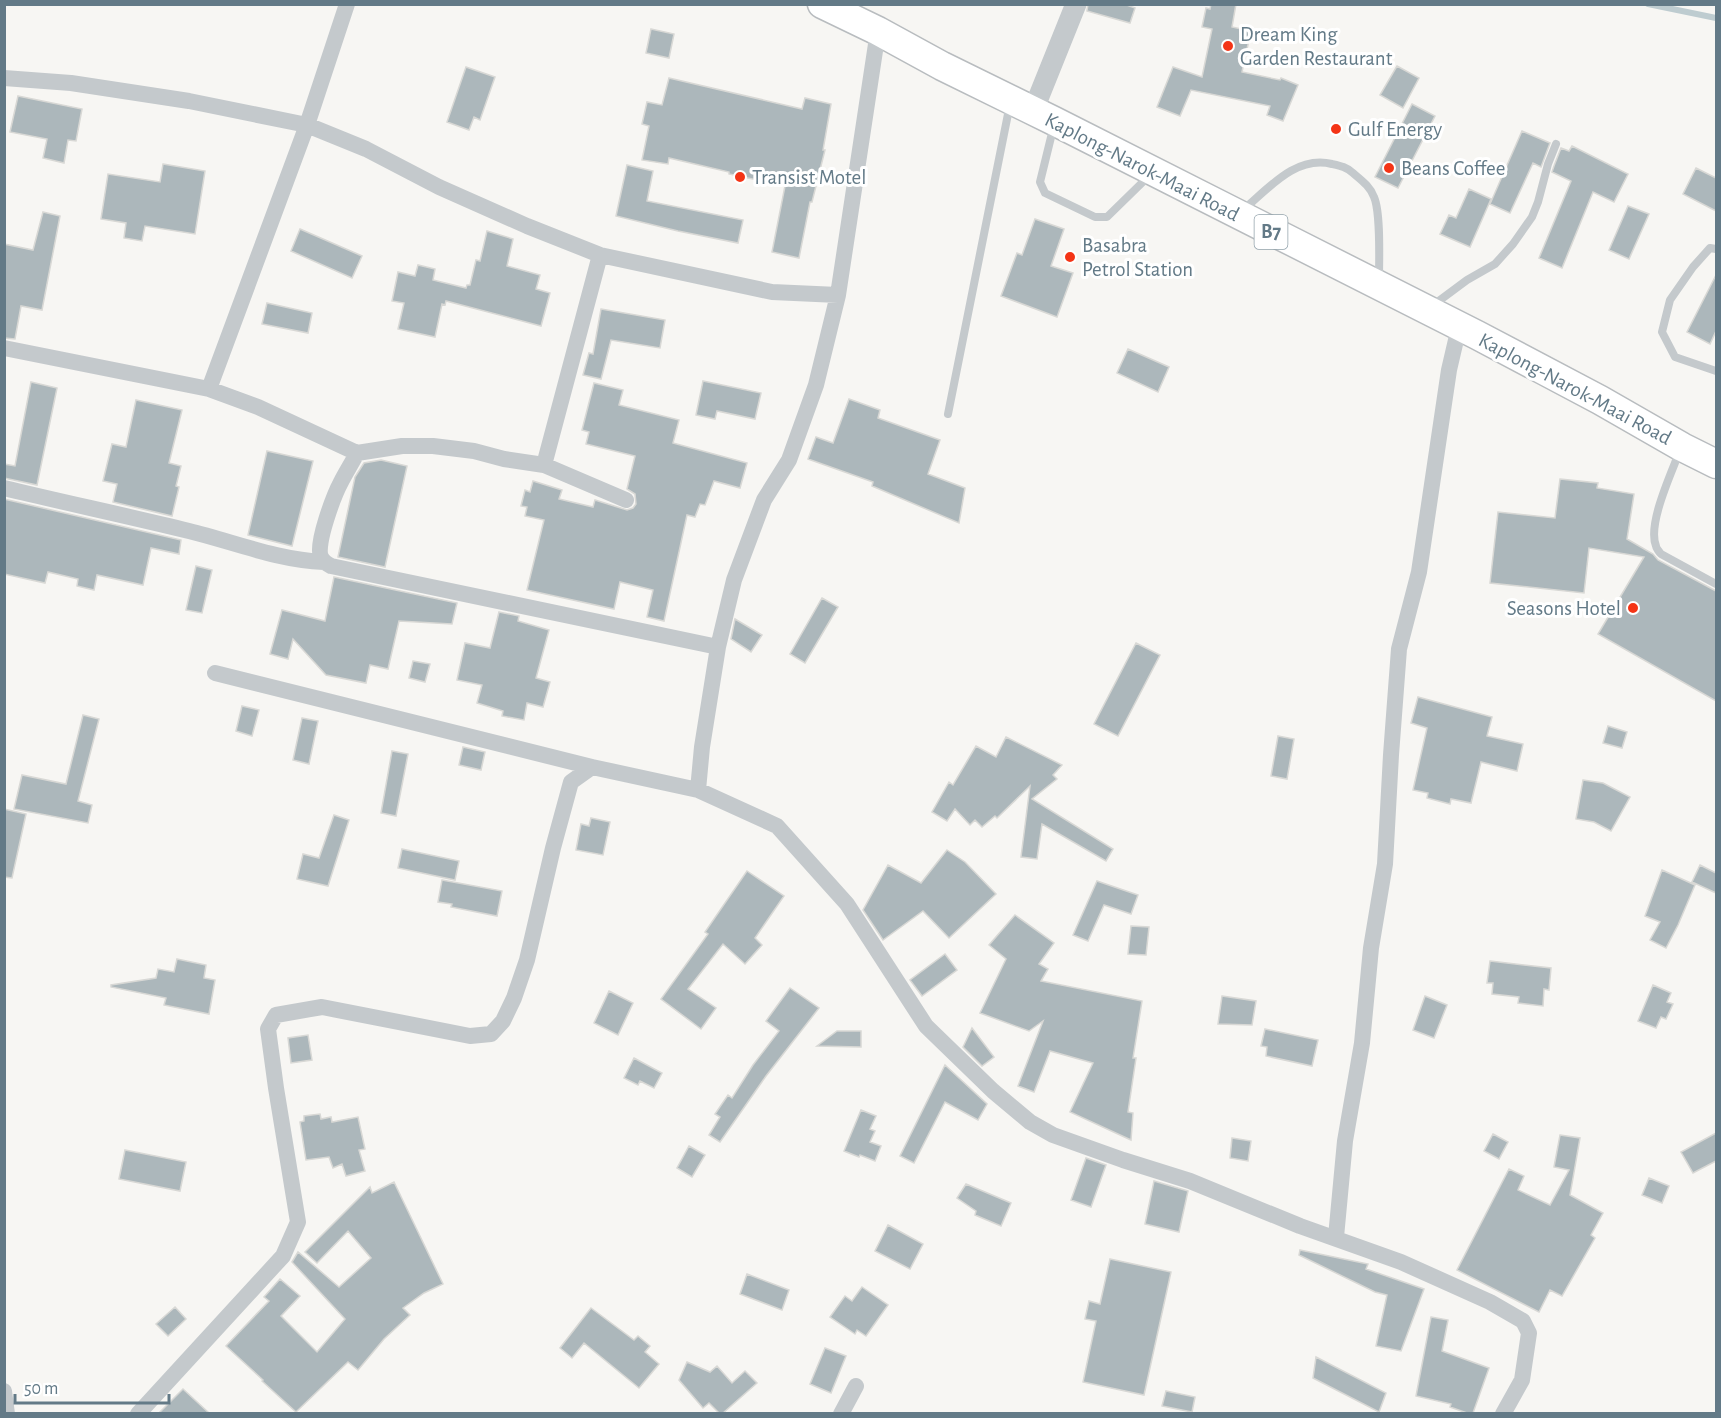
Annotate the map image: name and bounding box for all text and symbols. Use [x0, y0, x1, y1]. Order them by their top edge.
place label: Dream King Garden Restaurant [1240, 24, 1393, 69]
marker: Dream King Garden Restaurant [1221, 39, 1235, 53]
street label: Kaplong-Narok-Maai Road [1041, 109, 1243, 225]
place label: Gulf Energy [1348, 119, 1442, 140]
marker: Gulf Energy [1329, 122, 1343, 136]
place label: Beans Coffee [1401, 158, 1505, 179]
marker: Beans Coffee [1382, 161, 1396, 175]
place label: Transist Motel [752, 167, 866, 188]
marker: Transist Motel [733, 170, 747, 184]
road number: B7 [1254, 215, 1288, 249]
place label: Basabra Petrol Station [1082, 235, 1193, 280]
marker: Basabra Petrol Station [1063, 250, 1077, 264]
street label: Kaplong-Narok-Maai Road [1475, 329, 1675, 449]
place label: Seasons Hotel [1507, 598, 1621, 619]
marker: Seasons Hotel [1626, 601, 1640, 615]
scale bar [15, 1367, 170, 1405]
text: 50 m [24, 1380, 58, 1398]

